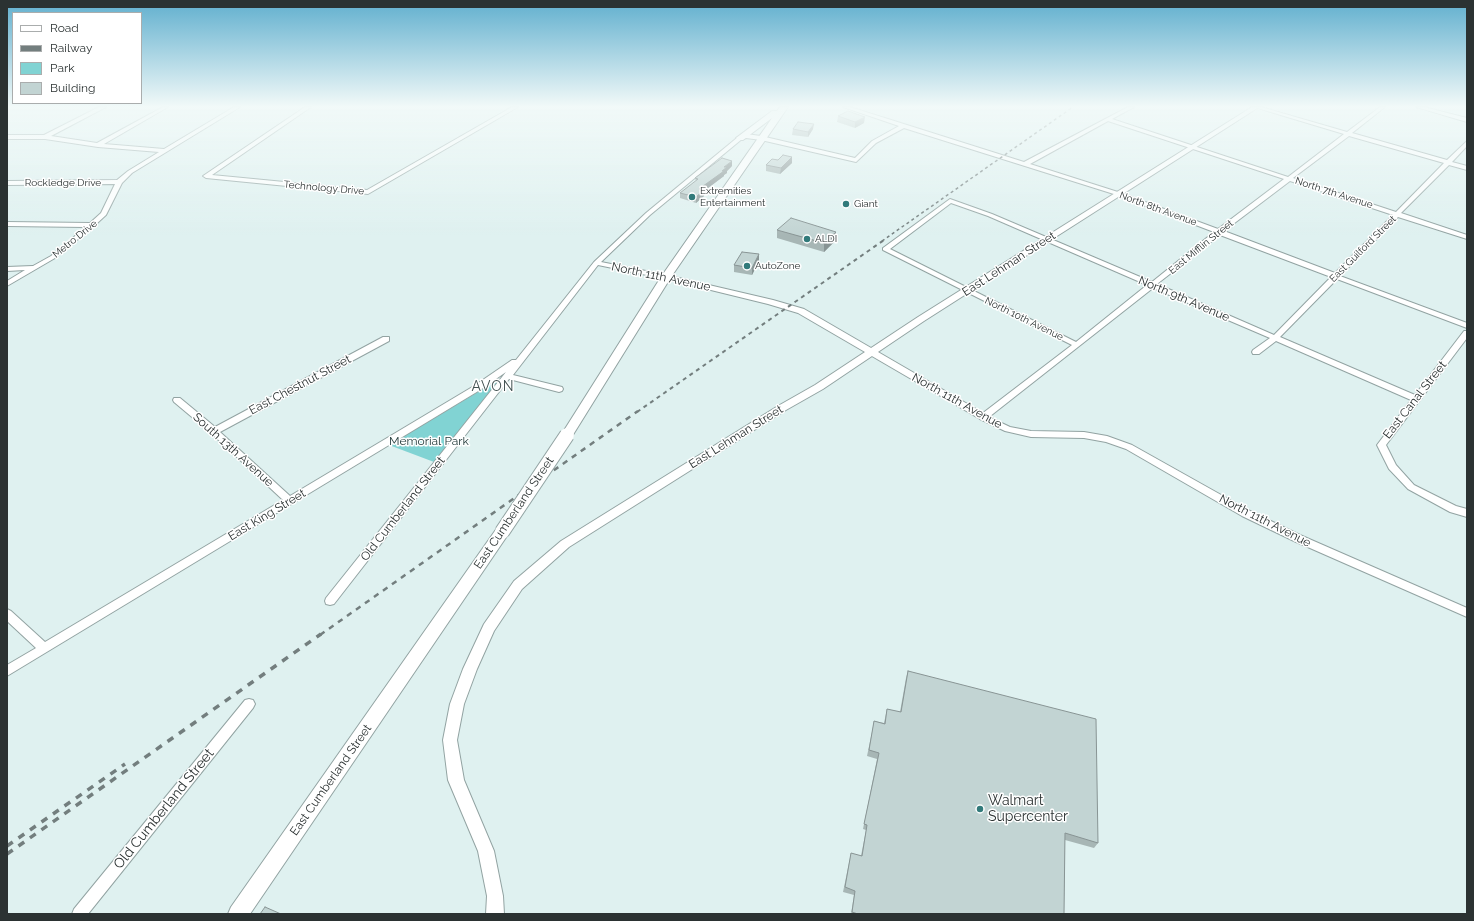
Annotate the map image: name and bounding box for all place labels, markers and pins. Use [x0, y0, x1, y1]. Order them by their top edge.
place label: Extremities Entertainment [700, 185, 765, 208]
marker: Extremities Entertainment [687, 192, 697, 202]
place label: Giant [854, 198, 878, 210]
marker: Giant [841, 199, 851, 209]
place label: ALDI [815, 233, 837, 245]
marker: ALDI [802, 234, 812, 244]
place label: AutoZone [755, 260, 800, 272]
marker: AutoZone [742, 261, 752, 271]
place label: Walmart Supercenter [988, 793, 1068, 826]
marker: Walmart Supercenter [975, 804, 985, 814]

